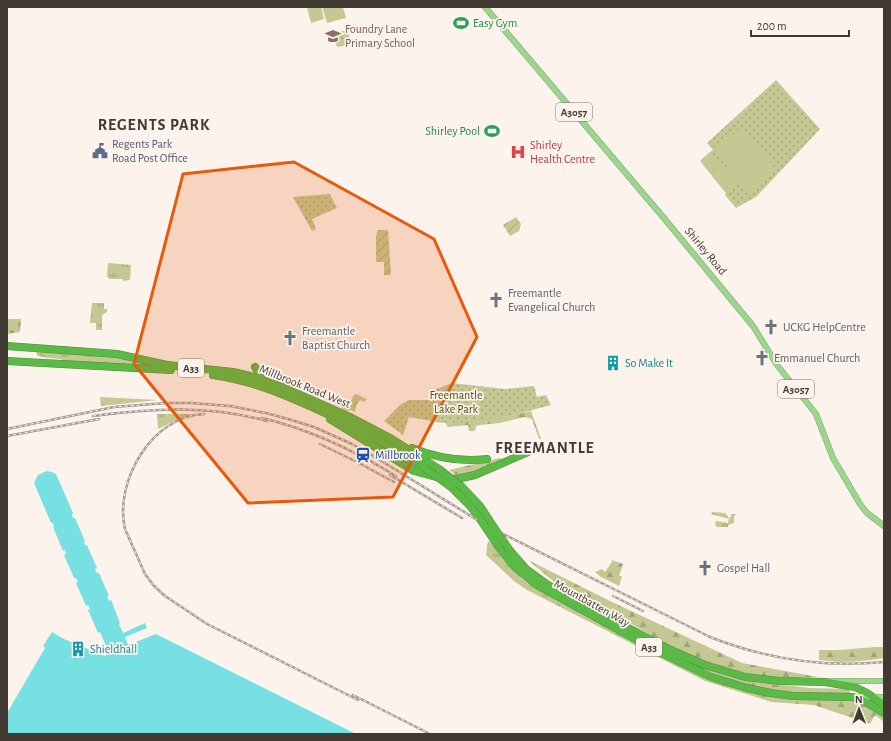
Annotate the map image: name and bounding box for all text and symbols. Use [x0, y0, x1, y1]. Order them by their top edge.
scale bar [751, 12, 849, 38]
sports icon: Easy Gym [452, 14, 470, 32]
place label: Easy Gym [473, 17, 517, 30]
text: 200 m [757, 20, 787, 32]
place label: Foundry Lane Primary School [345, 23, 415, 50]
school or university icon: Foundry Lane Primary School [324, 27, 342, 45]
road number: A3057 [556, 103, 592, 121]
district label: REGENTS PARK [98, 117, 210, 133]
sports icon: Shirley Pool [483, 122, 501, 140]
place label: Shirley Pool [425, 125, 480, 138]
place label: Regents Park Road Post Office [112, 138, 188, 164]
place label: Shirley Health Centre [530, 139, 595, 165]
public building icon: Regents Park Road Post Office [91, 142, 109, 160]
hospital icon: Shirley Health Centre [509, 143, 527, 161]
street label: Shirley Road [682, 225, 729, 278]
place label: Freemantle Evangelical Church [508, 287, 595, 313]
church icon: Freemantle Evangelical Church [487, 291, 505, 309]
church icon: UCKG HelpCentre [762, 318, 780, 336]
place label: UCKG HelpCentre [783, 321, 866, 333]
place label: Freemantle Baptist Church [302, 325, 370, 351]
church icon: Freemantle Baptist Church [281, 329, 299, 347]
church icon: Emmanuel Church [753, 349, 771, 367]
place label: Emmanuel Church [774, 352, 860, 364]
building icon: So Make It [604, 354, 622, 372]
place label: So Make It [625, 357, 673, 369]
road number: A33 [178, 359, 204, 377]
street label: Millbrook Road West [258, 362, 353, 410]
road number: A3057 [778, 380, 814, 398]
park label: Freemantle Lake Park [429, 389, 483, 415]
district label: FREEMANTLE [495, 440, 595, 456]
station icon: Millbrook [354, 446, 372, 464]
place label: Millbrook [375, 449, 421, 461]
church icon: Gospel Hall [696, 559, 714, 577]
place label: Gospel Hall [717, 562, 770, 574]
street label: Mountbatten Way [552, 577, 632, 630]
road number: A33 [636, 638, 662, 656]
building icon: Shieldhall [69, 640, 87, 658]
place label: Shieldhall [90, 643, 137, 655]
north arrow [839, 689, 879, 729]
text: N [855, 694, 863, 705]

